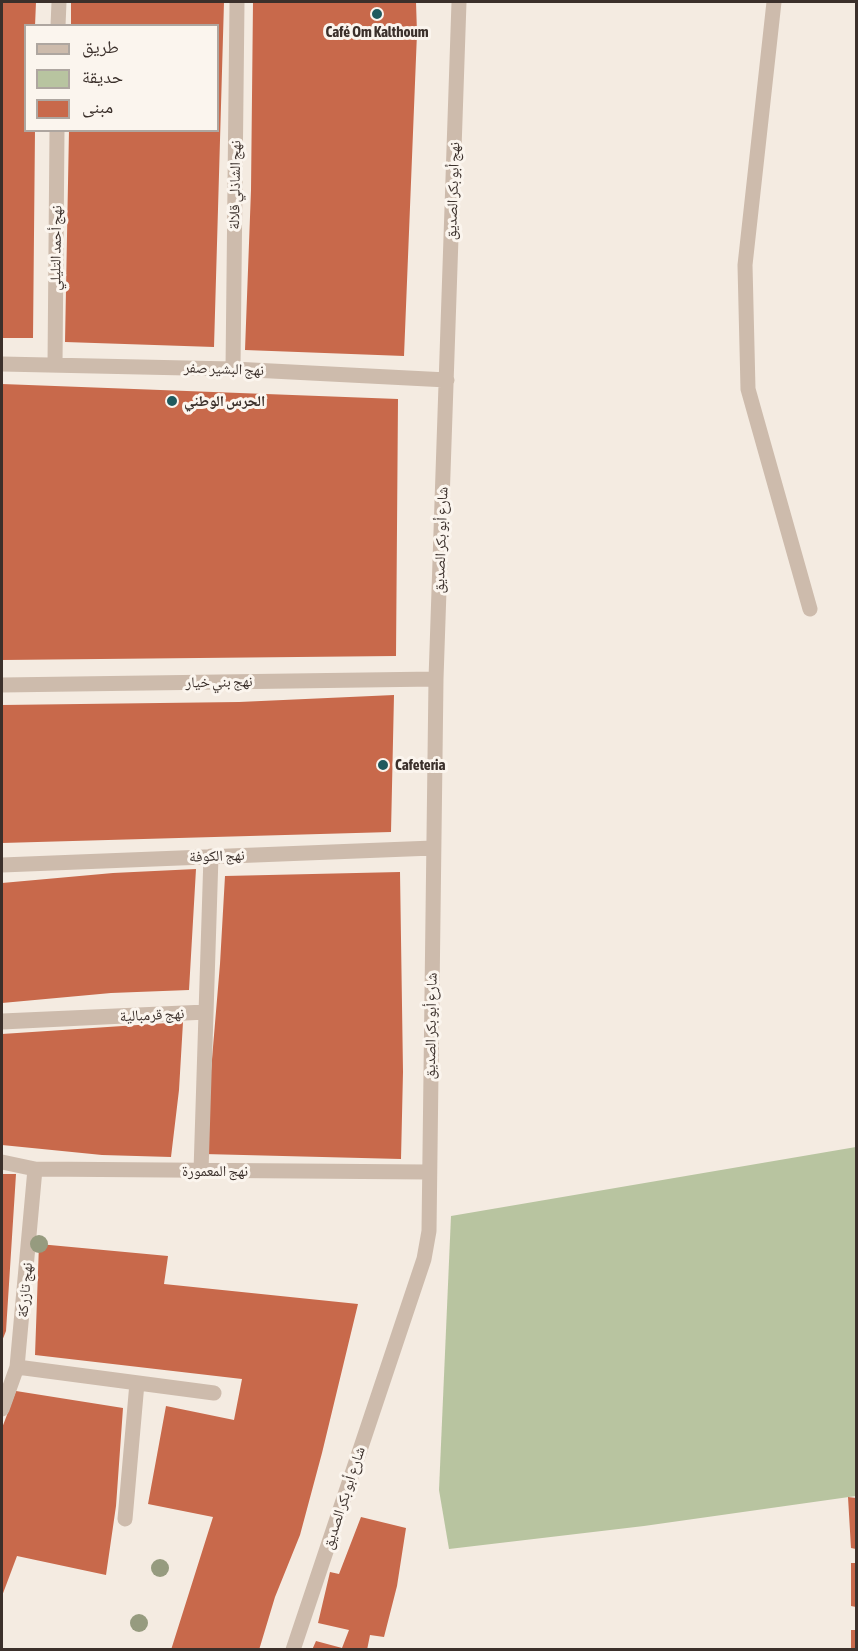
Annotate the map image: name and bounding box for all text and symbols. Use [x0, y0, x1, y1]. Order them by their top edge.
marker: Café Om Kalthoum [370, 7, 384, 21]
place label: Café Om Kalthoum [325, 23, 429, 41]
legend [24, 24, 219, 132]
text: طريق [82, 36, 119, 57]
text: حديقة [82, 66, 123, 87]
text: مبنى [82, 96, 113, 117]
street label: نهج الشاذلي قلالة [225, 140, 245, 230]
street label: نهج أبو بكر الصديق [442, 142, 464, 240]
street label: نهج أحمد التليلي [46, 205, 66, 291]
street label: نهج البشير صفر [184, 359, 264, 379]
place label: الحرس الوطني [184, 392, 265, 410]
marker: الحرس الوطني [165, 394, 179, 408]
street label: شارع أبو بكر الصديق [430, 486, 452, 594]
street label: نهج بني خيار [185, 672, 253, 692]
place label: Cafeteria [395, 756, 446, 774]
marker: Cafeteria [376, 758, 390, 772]
street label: نهج الكوفة [189, 846, 245, 866]
street label: شارع أبو بكر الصديق [421, 972, 441, 1080]
street label: نهج قرمبالية [119, 1004, 185, 1026]
street label: نهج المعمورة [182, 1162, 248, 1180]
street label: نهج تازركة [14, 1262, 36, 1318]
street label: شارع أبو بكر الصديق [319, 1444, 369, 1552]

